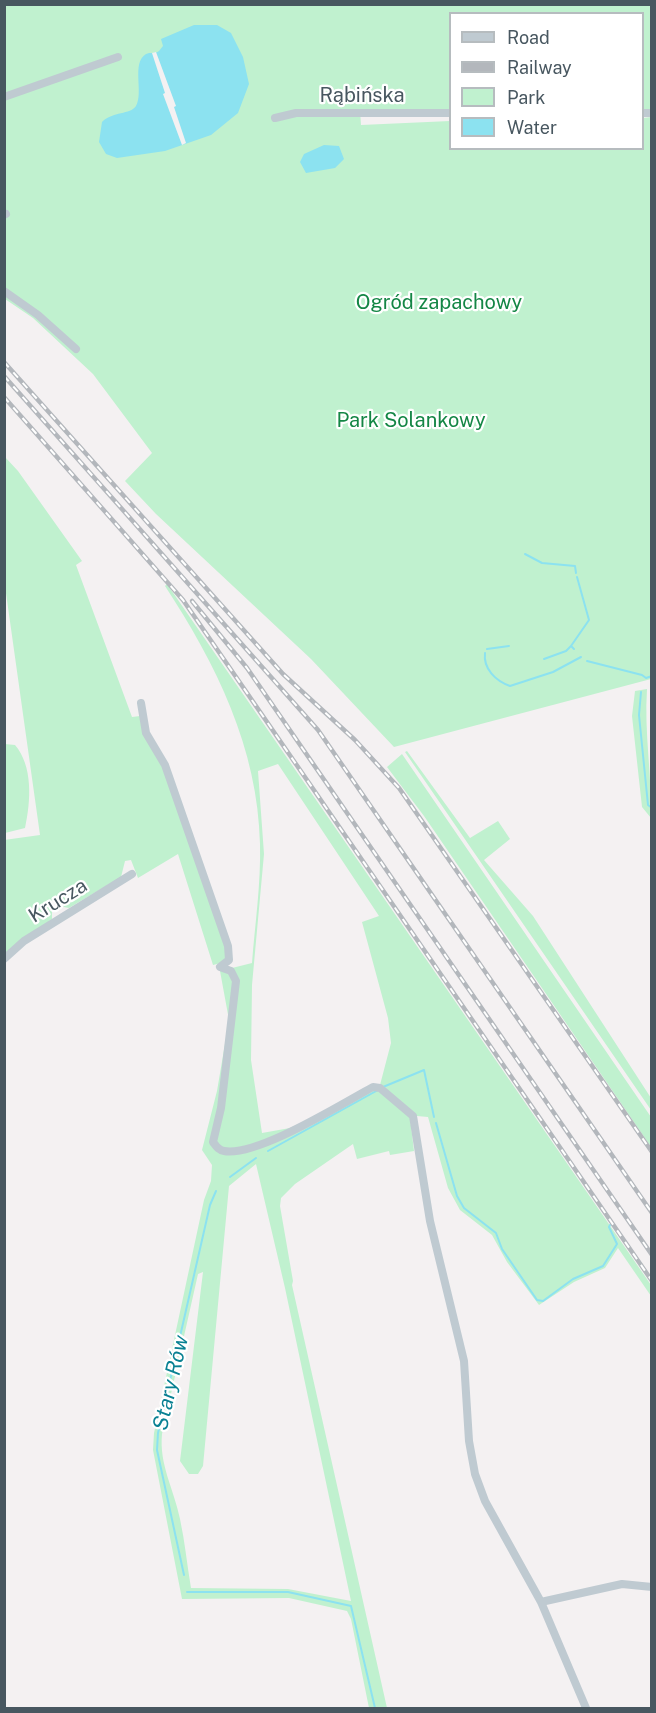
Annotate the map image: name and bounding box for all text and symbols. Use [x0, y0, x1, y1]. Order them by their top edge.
legend [449, 12, 644, 150]
text: Road [507, 27, 550, 48]
text: Railway [507, 57, 572, 78]
street label: Rąbińska [320, 84, 404, 108]
text: Park [507, 87, 545, 108]
text: Water [507, 117, 557, 138]
park label: Ogród zapachowy [356, 291, 522, 315]
park label: Park Solankowy [336, 409, 486, 433]
street label: Krucza [24, 874, 92, 928]
water label: Stary Rów [148, 1333, 194, 1433]

